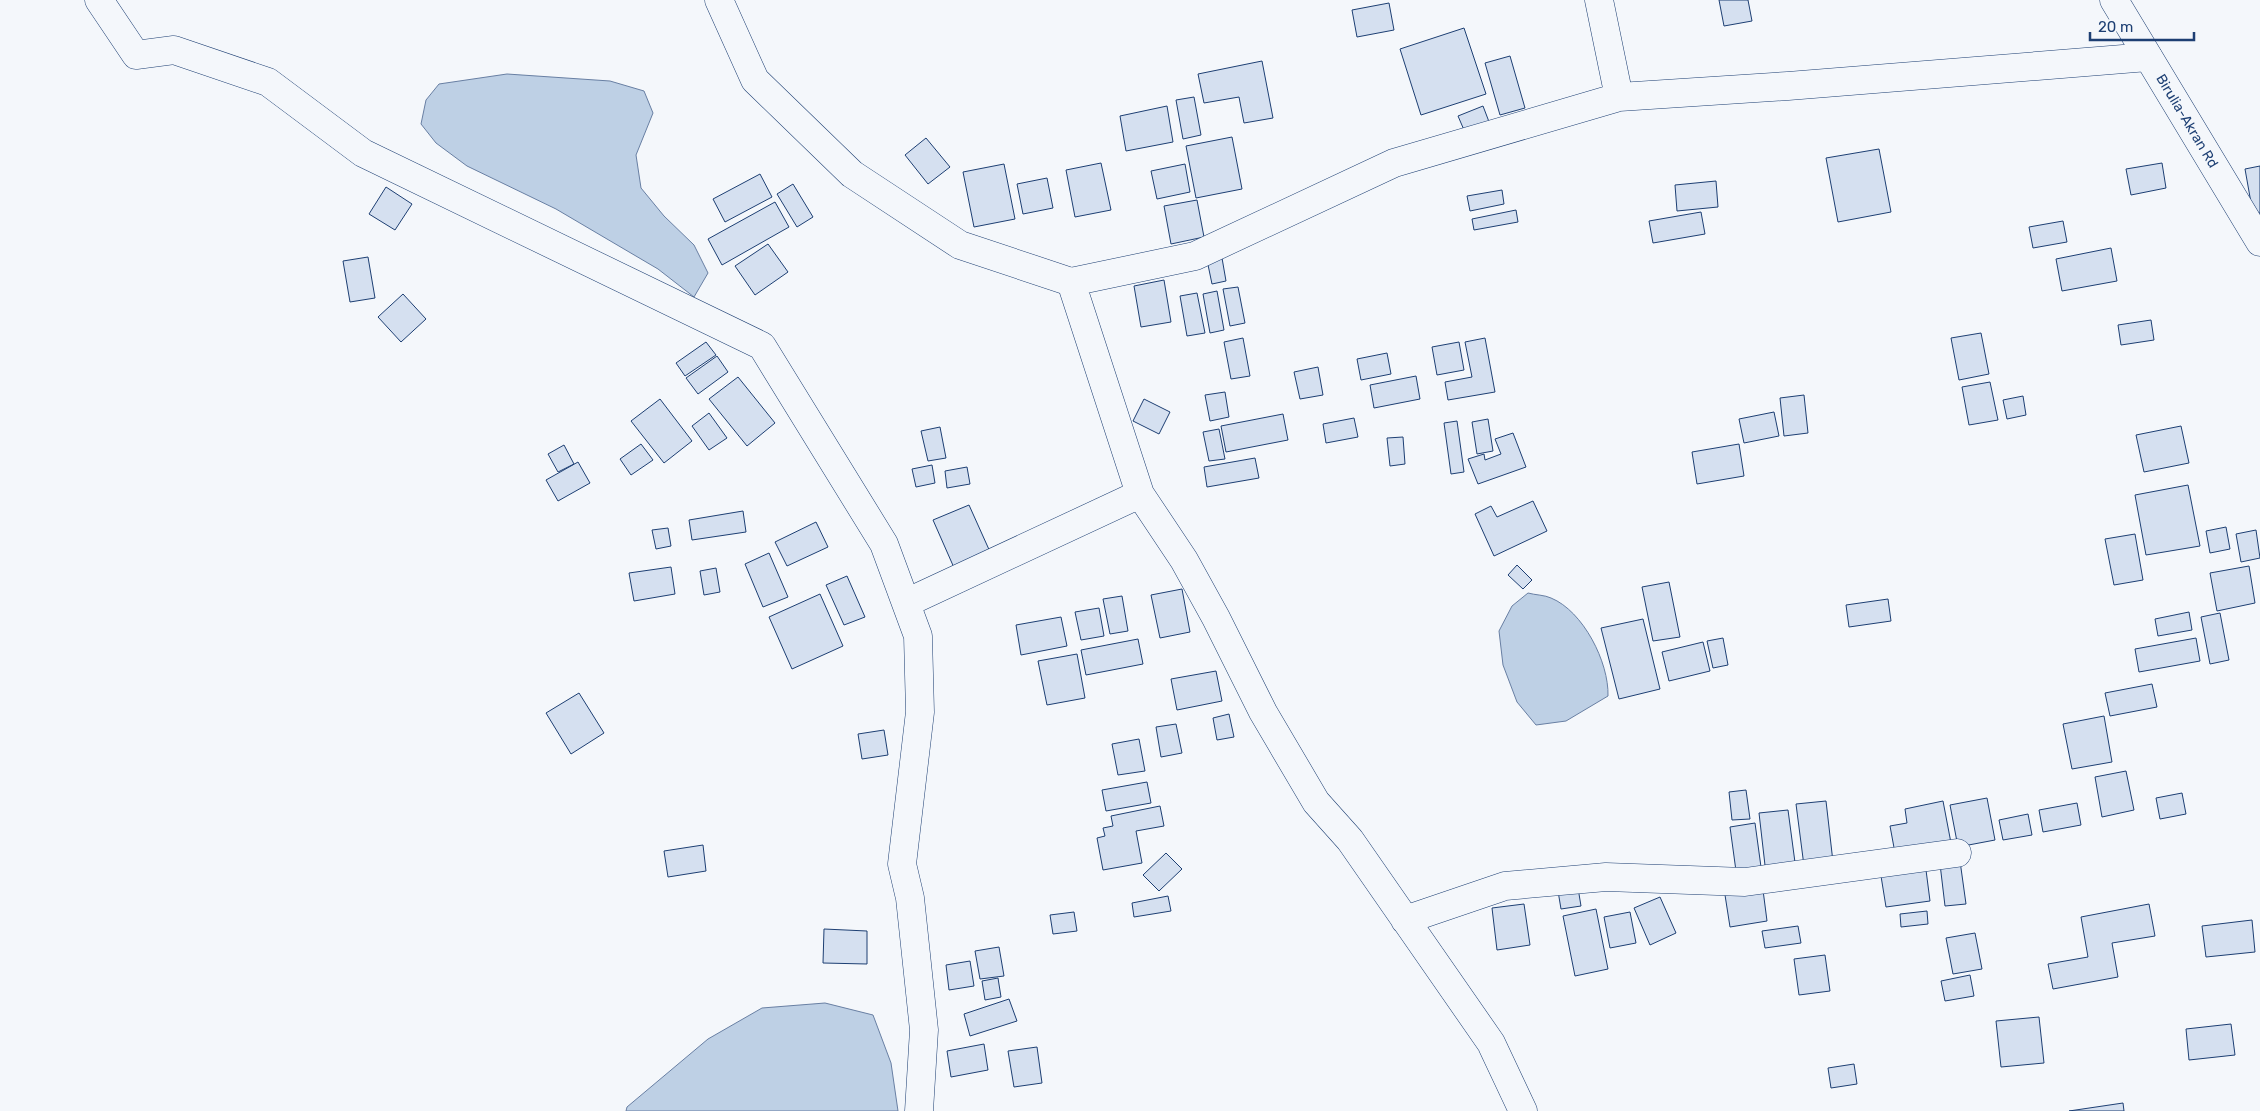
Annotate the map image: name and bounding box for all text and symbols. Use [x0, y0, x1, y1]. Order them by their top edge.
scale bar [2090, 10, 2194, 42]
text: 20 m [2098, 18, 2133, 36]
street label: Birulia-Akran Rd [2152, 71, 2222, 171]

